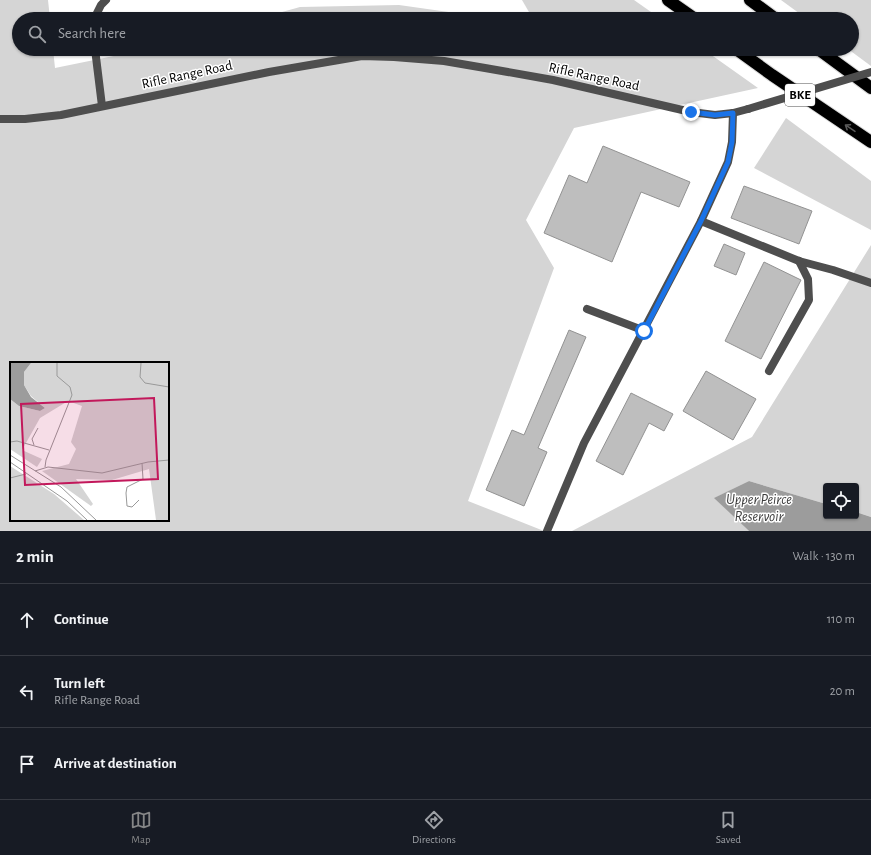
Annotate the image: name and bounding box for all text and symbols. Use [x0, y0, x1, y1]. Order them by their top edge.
search box [12, 12, 859, 56]
icon: search [26, 23, 48, 45]
text: Search here [58, 26, 126, 41]
street label: Rifle Range Road [140, 59, 234, 91]
street label: Rifle Range Road [547, 61, 641, 93]
road number: BKE [785, 84, 815, 106]
route end [682, 103, 700, 121]
one-way arrow [844, 124, 855, 132]
route start [635, 322, 653, 340]
inset map [10, 362, 169, 521]
map controls [823, 483, 859, 519]
button: locate [823, 483, 859, 519]
water label: Upper Peirce Reservoir [726, 492, 792, 524]
text: 2 min [16, 548, 54, 565]
text: Walk · 130 m [792, 550, 855, 563]
icon: ahead [16, 609, 38, 631]
text: Continue [54, 612, 109, 627]
text: 110 m [827, 613, 855, 626]
text: Turn left [54, 676, 105, 691]
icon: left [16, 681, 38, 703]
text: 20 m [830, 685, 855, 698]
text: Rifle Range Road [54, 694, 140, 707]
icon: arrive [16, 753, 38, 775]
text: Arrive at destination [54, 756, 177, 771]
tab: Map [130, 809, 152, 846]
tab: Directions [412, 809, 456, 846]
tab: Saved [716, 809, 741, 846]

